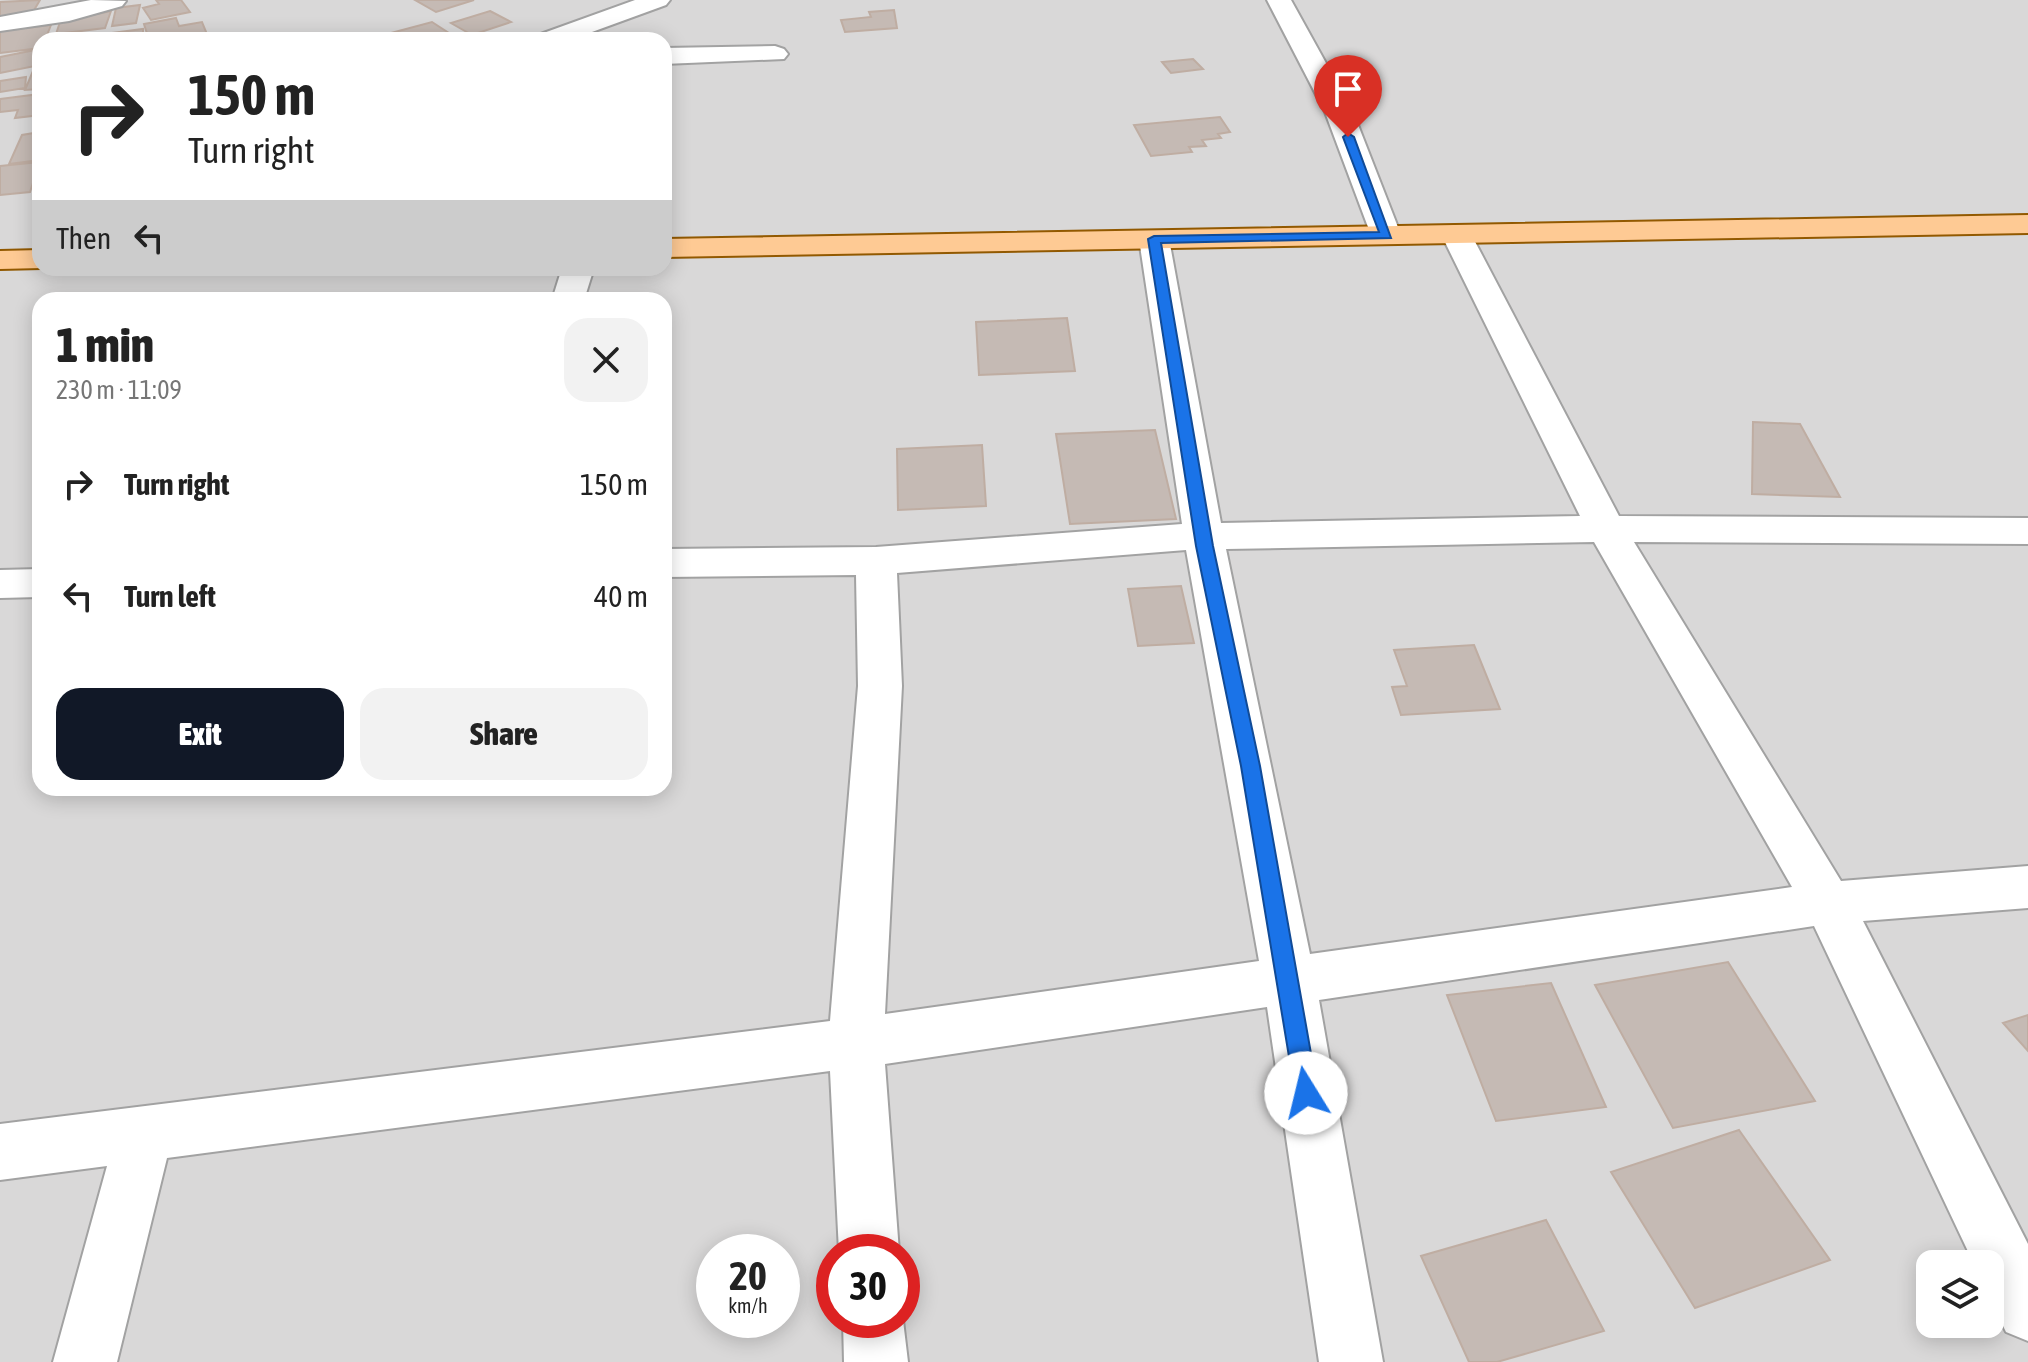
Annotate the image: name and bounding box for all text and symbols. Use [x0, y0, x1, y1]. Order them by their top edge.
pin [1314, 55, 1382, 137]
text: 150 m [188, 63, 315, 127]
icon: right [56, 64, 160, 168]
icon: arrive [1326, 67, 1370, 111]
text: Turn right [188, 129, 315, 171]
icon: left [127, 216, 171, 260]
text: Then [56, 221, 111, 255]
text: 1 min [56, 317, 154, 372]
button: close [564, 318, 648, 402]
text: 230 m · 11:09 [56, 375, 182, 405]
icon: right [56, 462, 100, 506]
text: Turn right [124, 467, 230, 501]
text: 150 m [580, 467, 648, 501]
icon: left [56, 574, 100, 618]
text: Turn left [124, 579, 216, 613]
text: 40 m [594, 579, 648, 613]
button: Exit [56, 688, 344, 780]
button: Share [360, 688, 648, 780]
position arrow [1264, 1051, 1348, 1135]
speed limit sign: 30 [816, 1234, 920, 1338]
map controls [1916, 1250, 2004, 1338]
button: layers [1916, 1250, 2004, 1338]
text: 20 [729, 1253, 767, 1298]
text: km/h [728, 1294, 768, 1317]

